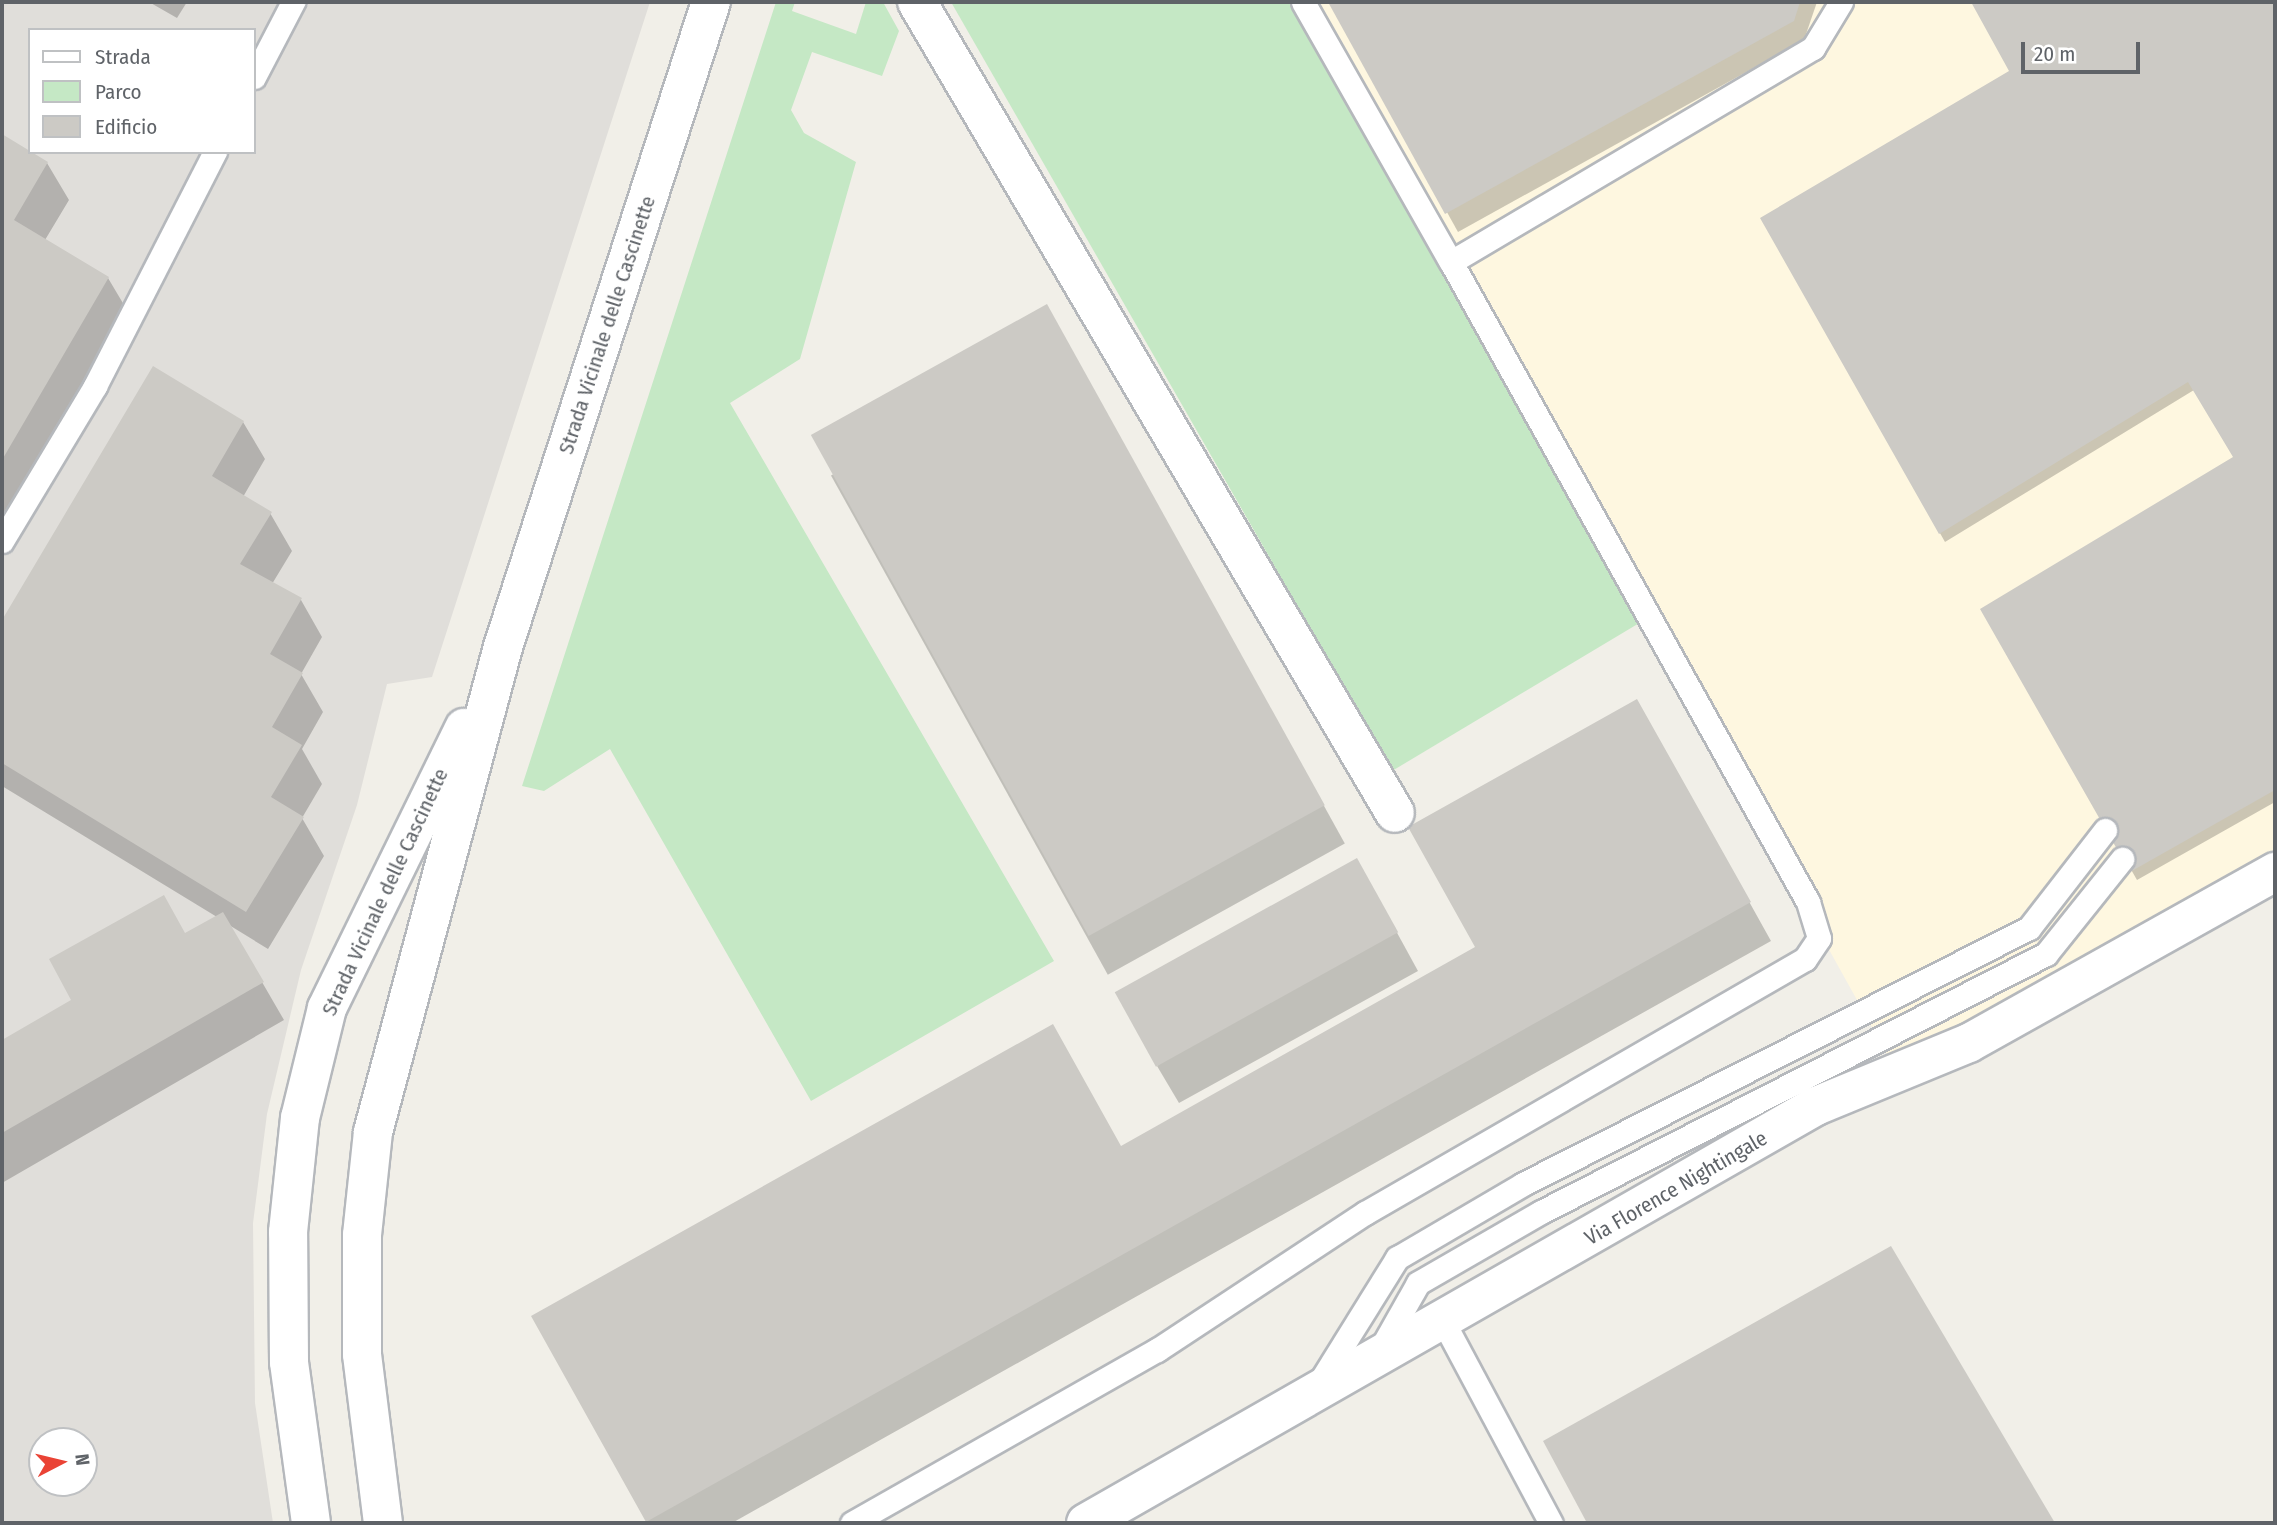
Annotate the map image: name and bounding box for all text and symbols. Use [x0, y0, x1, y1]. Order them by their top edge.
legend [28, 28, 256, 154]
scale bar [2025, 28, 2144, 72]
text: 20 m [2034, 41, 2075, 67]
text: Strada [95, 44, 151, 70]
text: Parco [95, 79, 142, 105]
text: Edificio [95, 114, 157, 140]
street label: Strada Vicinale delle Cascinette [553, 193, 661, 457]
street label: Strada Vicinale delle Cascinette [317, 764, 453, 1020]
street label: Via Florence Nightingale [1580, 1126, 1772, 1250]
north arrow [28, 1427, 98, 1497]
text: N [70, 1453, 94, 1467]

